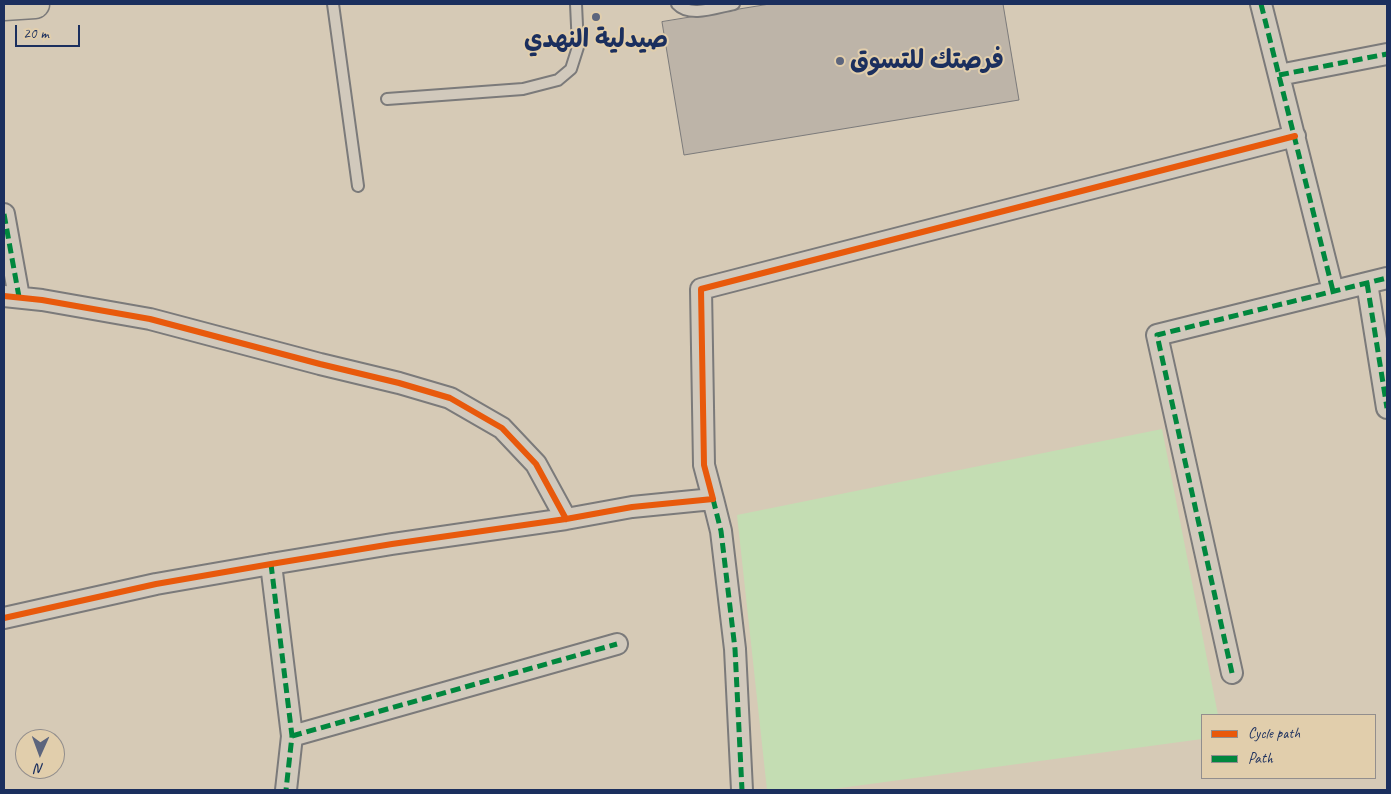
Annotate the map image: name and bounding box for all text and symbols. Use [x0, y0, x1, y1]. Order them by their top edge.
marker: صيدلية النهدي [590, 11, 602, 23]
scale bar [18, 15, 82, 47]
text: 20 m [23, 24, 49, 43]
place label: صيدلية النهدي [524, 25, 668, 55]
place label: فرصتك للتسوق [850, 46, 1004, 76]
marker: فرصتك للتسوق [834, 55, 846, 67]
legend [1201, 714, 1376, 779]
text: Cycle path [1248, 724, 1300, 743]
north arrow [15, 729, 65, 779]
text: Path [1248, 749, 1273, 768]
text: N [35, 760, 44, 777]

